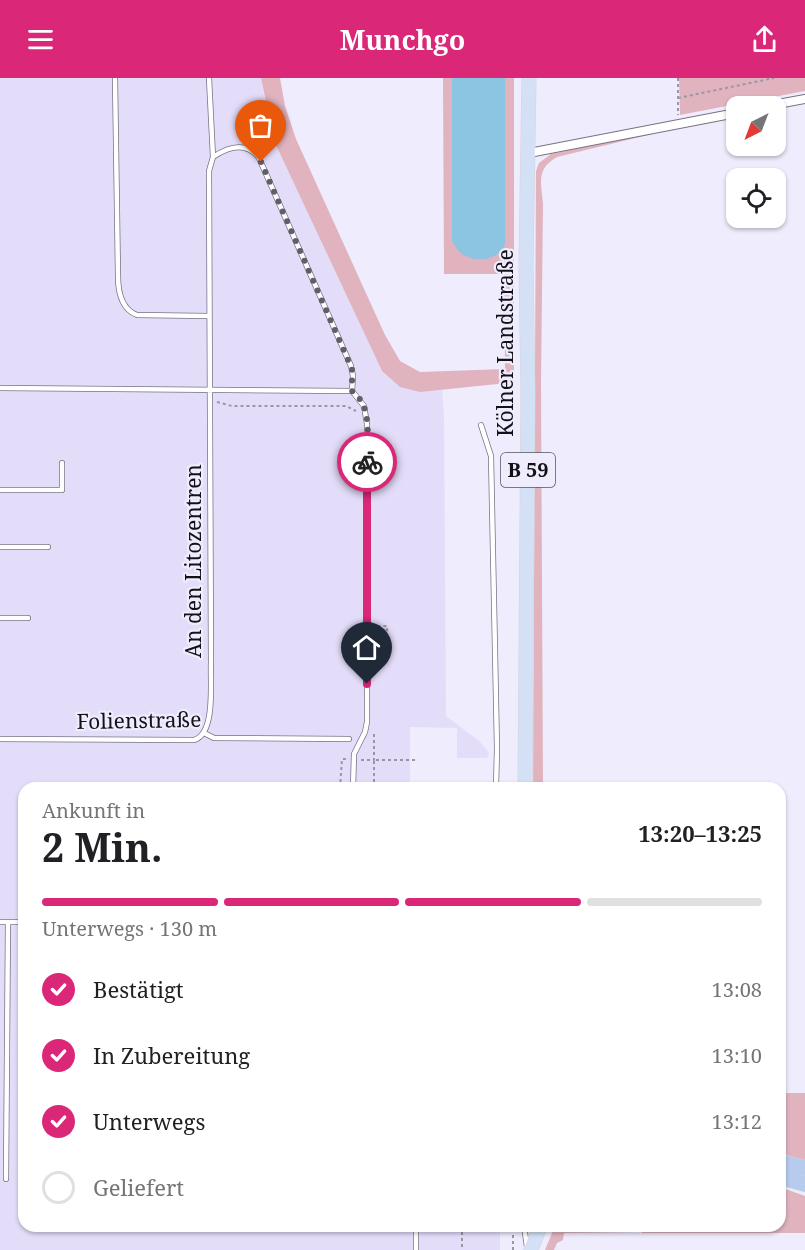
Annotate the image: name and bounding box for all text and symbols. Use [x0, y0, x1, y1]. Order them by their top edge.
text: Munchgo [340, 21, 465, 58]
icon: menu [24, 23, 57, 56]
icon: share [748, 23, 781, 56]
north arrow [726, 96, 786, 156]
map controls [726, 96, 786, 228]
pin [235, 100, 286, 162]
icon: bag [244, 109, 277, 142]
button: locate [726, 168, 786, 228]
street label: Kölner Landstraße [491, 249, 519, 437]
courier [337, 432, 397, 492]
icon: bike [351, 446, 384, 479]
road number: B 59 [501, 453, 555, 487]
street label: An den Litozentren [179, 464, 207, 658]
pin [341, 622, 392, 684]
icon: home [350, 631, 383, 664]
street label: Folienstraße [76, 705, 202, 735]
text: Ankunft in [42, 797, 145, 824]
text: 13:20–13:25 [638, 818, 762, 848]
text: 2 Min. [42, 820, 163, 873]
text: Unterwegs · 130 m [42, 915, 217, 942]
icon: check [42, 973, 75, 1006]
text: Bestätigt [93, 974, 184, 1004]
text: 13:08 [712, 976, 762, 1003]
icon: check [42, 1039, 75, 1072]
text: In Zubereitung [93, 1040, 250, 1070]
text: 13:10 [712, 1042, 762, 1069]
icon: check [42, 1105, 75, 1138]
text: Unterwegs [93, 1106, 205, 1136]
text: 13:12 [712, 1108, 762, 1135]
text: Geliefert [93, 1172, 184, 1202]

